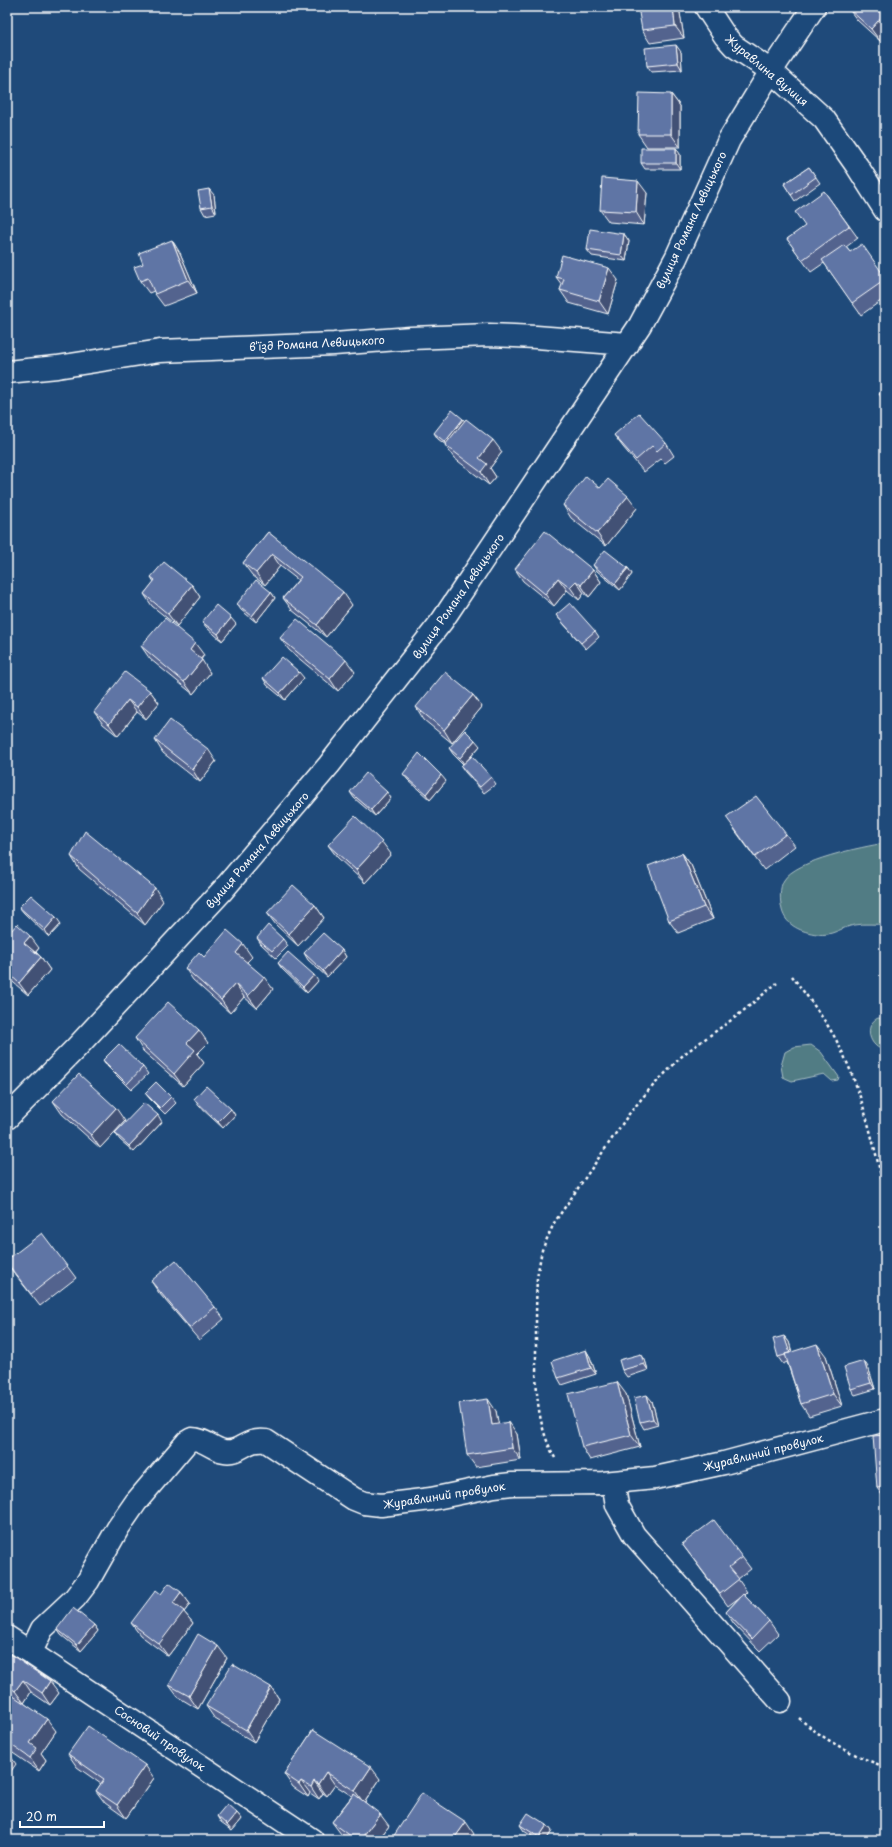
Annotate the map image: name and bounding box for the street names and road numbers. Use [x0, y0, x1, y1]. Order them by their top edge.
street label: Журавлина вулиця [722, 30, 812, 110]
street label: вулиця Романа Левицького [652, 148, 730, 292]
street label: в’їзд Романа Левицького [249, 331, 385, 355]
street label: вулиця Романа Левицького [408, 530, 508, 662]
street label: вулиця Романа Левицького [201, 788, 313, 912]
street label: Журавлиний провулок [701, 1429, 825, 1475]
street label: Журавлиний провулок [382, 1477, 507, 1513]
street label: Сосновий провулок [111, 1701, 209, 1775]

